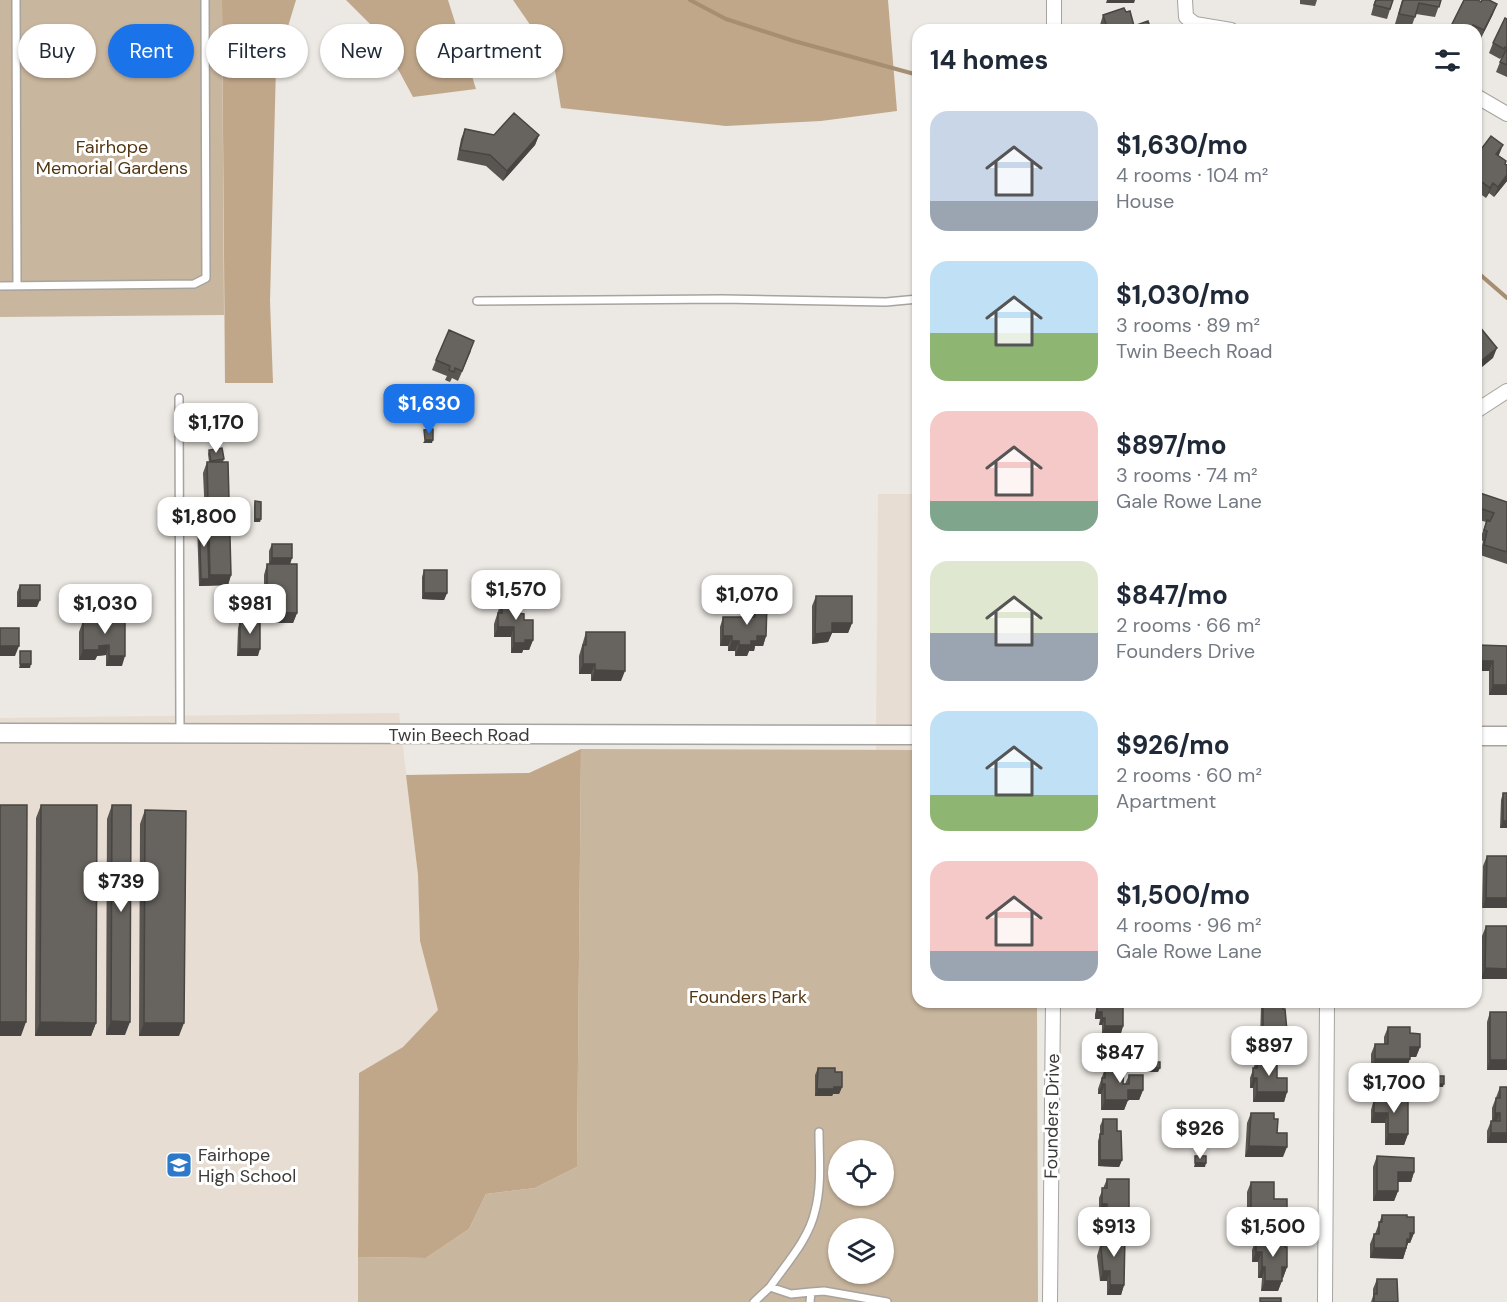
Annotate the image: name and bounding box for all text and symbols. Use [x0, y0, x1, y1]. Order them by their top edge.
chip: Buy [18, 24, 96, 78]
chip: Rent [108, 24, 194, 78]
chip: Filters [206, 24, 308, 78]
chip: New [320, 24, 404, 78]
chip: Apartment [416, 24, 563, 78]
text: 14 homes [930, 43, 1048, 77]
icon: filters [1431, 44, 1464, 77]
text: $1,630/mo [1116, 128, 1248, 162]
park label: Fairhope Memorial Gardens [36, 135, 188, 180]
icon: home [978, 135, 1050, 207]
text: 4 rooms · 104 m² [1116, 162, 1268, 188]
text: House [1116, 188, 1174, 214]
text: $1,030/mo [1116, 278, 1250, 312]
icon: home [978, 285, 1050, 357]
text: 3 rooms · 89 m² [1116, 312, 1260, 338]
text: Twin Beech Road [1116, 338, 1273, 364]
pin: $1,630 [380, 384, 478, 435]
text: $1,630 [397, 390, 461, 416]
pin: $1,170 [167, 403, 265, 454]
text: $1,170 [188, 409, 244, 435]
text: $897/mo [1116, 428, 1227, 462]
icon: home [978, 435, 1050, 507]
text: 3 rooms · 74 m² [1116, 462, 1258, 488]
text: Gale Rowe Lane [1116, 488, 1262, 514]
pin: $1,800 [155, 497, 253, 548]
text: $1,800 [171, 503, 237, 529]
pin: $1,570 [467, 570, 565, 621]
pin: $1,070 [698, 575, 796, 626]
text: $1,570 [485, 576, 547, 602]
text: $847/mo [1116, 578, 1228, 612]
text: $1,070 [716, 581, 778, 607]
pin: $1,030 [56, 584, 154, 635]
pin: $981 [214, 584, 286, 635]
icon: home [978, 585, 1050, 657]
text: $1,030 [73, 590, 137, 616]
text: $981 [228, 590, 272, 616]
text: 2 rooms · 66 m² [1116, 612, 1261, 638]
text: Founders Drive [1116, 638, 1255, 664]
street label: Twin Beech Road [389, 723, 529, 747]
text: $926/mo [1116, 728, 1230, 762]
icon: home [978, 735, 1050, 807]
text: 2 rooms · 60 m² [1116, 762, 1262, 788]
text: Apartment [1116, 788, 1216, 814]
pin: $739 [85, 862, 157, 913]
text: $739 [98, 868, 144, 894]
text: $1,500/mo [1116, 878, 1250, 912]
icon: home [978, 885, 1050, 957]
text: 4 rooms · 96 m² [1116, 912, 1262, 938]
text: Gale Rowe Lane [1116, 938, 1262, 964]
park label: Founders Park [689, 985, 807, 1009]
pin: $897 [1233, 1026, 1305, 1077]
text: $897 [1245, 1032, 1293, 1058]
pin: $847 [1084, 1033, 1156, 1084]
text: $847 [1096, 1039, 1144, 1065]
street label: Founders Drive [1039, 1053, 1065, 1179]
pin: $1,700 [1345, 1063, 1443, 1114]
text: $1,700 [1362, 1069, 1426, 1095]
pin: $926 [1164, 1109, 1236, 1160]
text: $926 [1176, 1115, 1224, 1141]
map controls [828, 1140, 894, 1284]
button: locate [828, 1140, 894, 1206]
place label: Fairhope High School [198, 1143, 296, 1188]
school or university icon: Fairhope High School [164, 1150, 194, 1180]
pin: $913 [1078, 1207, 1150, 1258]
pin: $1,500 [1224, 1207, 1322, 1258]
text: $913 [1092, 1213, 1136, 1239]
text: $1,500 [1241, 1213, 1305, 1239]
button: layers [828, 1218, 894, 1284]

